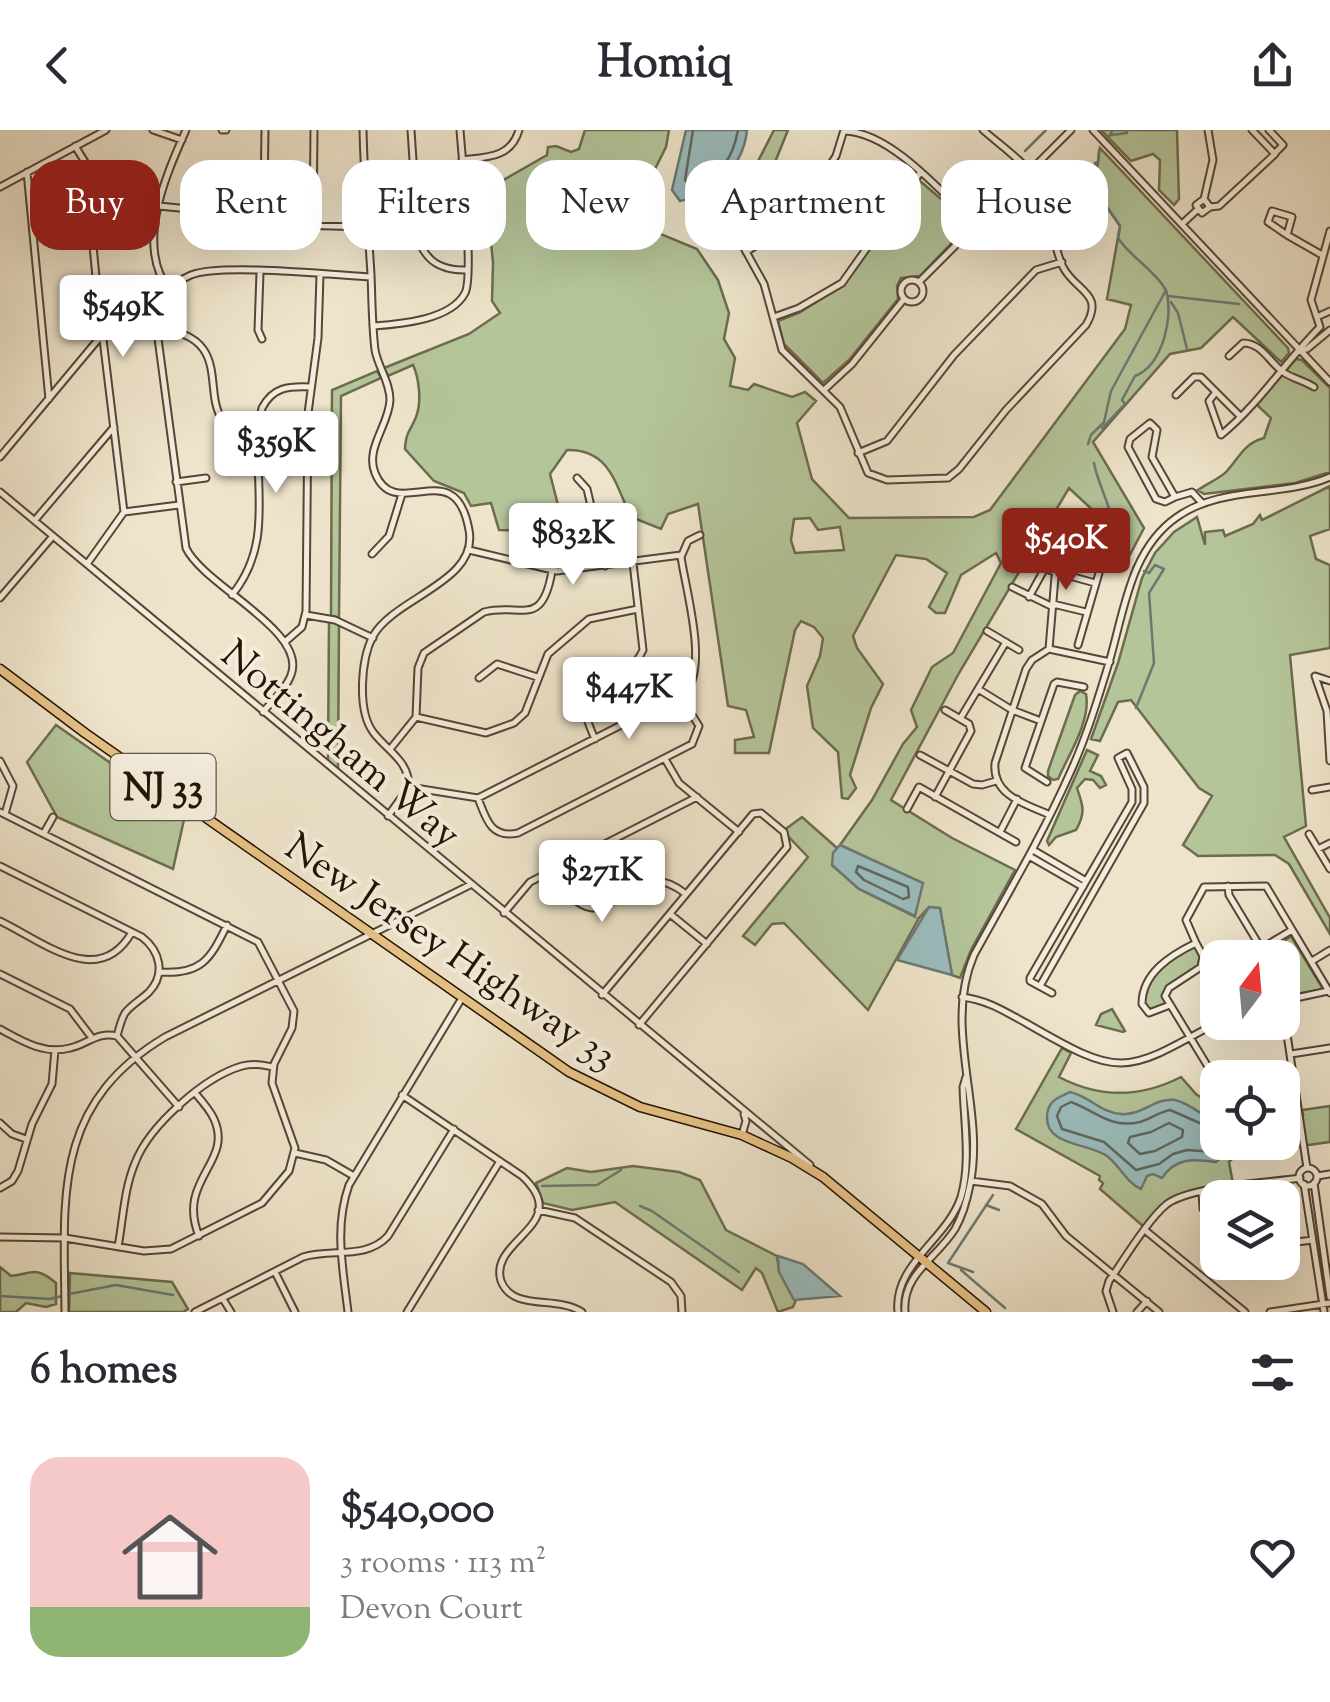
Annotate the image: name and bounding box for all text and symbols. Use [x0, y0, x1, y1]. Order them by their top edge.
text: Homiq [597, 33, 733, 98]
icon: back [30, 38, 85, 93]
icon: share [1245, 38, 1300, 93]
chip: Buy [30, 160, 160, 250]
chip: Rent [180, 160, 322, 250]
chip: Filters [342, 160, 506, 250]
chip: New [526, 160, 665, 250]
chip: Apartment [685, 160, 921, 250]
chip: House [941, 160, 1108, 250]
pin: $549K [53, 275, 193, 360]
text: $549K [82, 284, 164, 330]
pin: $359K [206, 411, 346, 496]
text: $359K [236, 420, 316, 466]
pin: $832K [503, 503, 643, 588]
pin: $540K [996, 508, 1136, 593]
text: $832K [531, 512, 615, 558]
text: $540K [1024, 517, 1108, 563]
street label: Nottingham Way [207, 629, 472, 864]
pin: $447K [559, 657, 699, 742]
text: $447K [585, 666, 673, 712]
road number: NJ 33 [110, 754, 216, 820]
street label: New Jersey Highway 33 [272, 821, 627, 1086]
pin: $271K [532, 840, 672, 925]
text: $271K [561, 849, 643, 895]
north arrow [1200, 940, 1300, 1040]
map controls [1200, 940, 1300, 1280]
button: locate [1200, 1060, 1300, 1160]
button: layers [1200, 1180, 1300, 1280]
text: 6 homes [30, 1342, 177, 1402]
icon: filters [1245, 1345, 1300, 1400]
text: $540,000 [340, 1481, 495, 1541]
icon: home [110, 1497, 230, 1617]
icon: heart [1245, 1530, 1300, 1585]
text: 3 rooms · 113 m² [340, 1541, 546, 1587]
text: Devon Court [340, 1587, 523, 1633]

